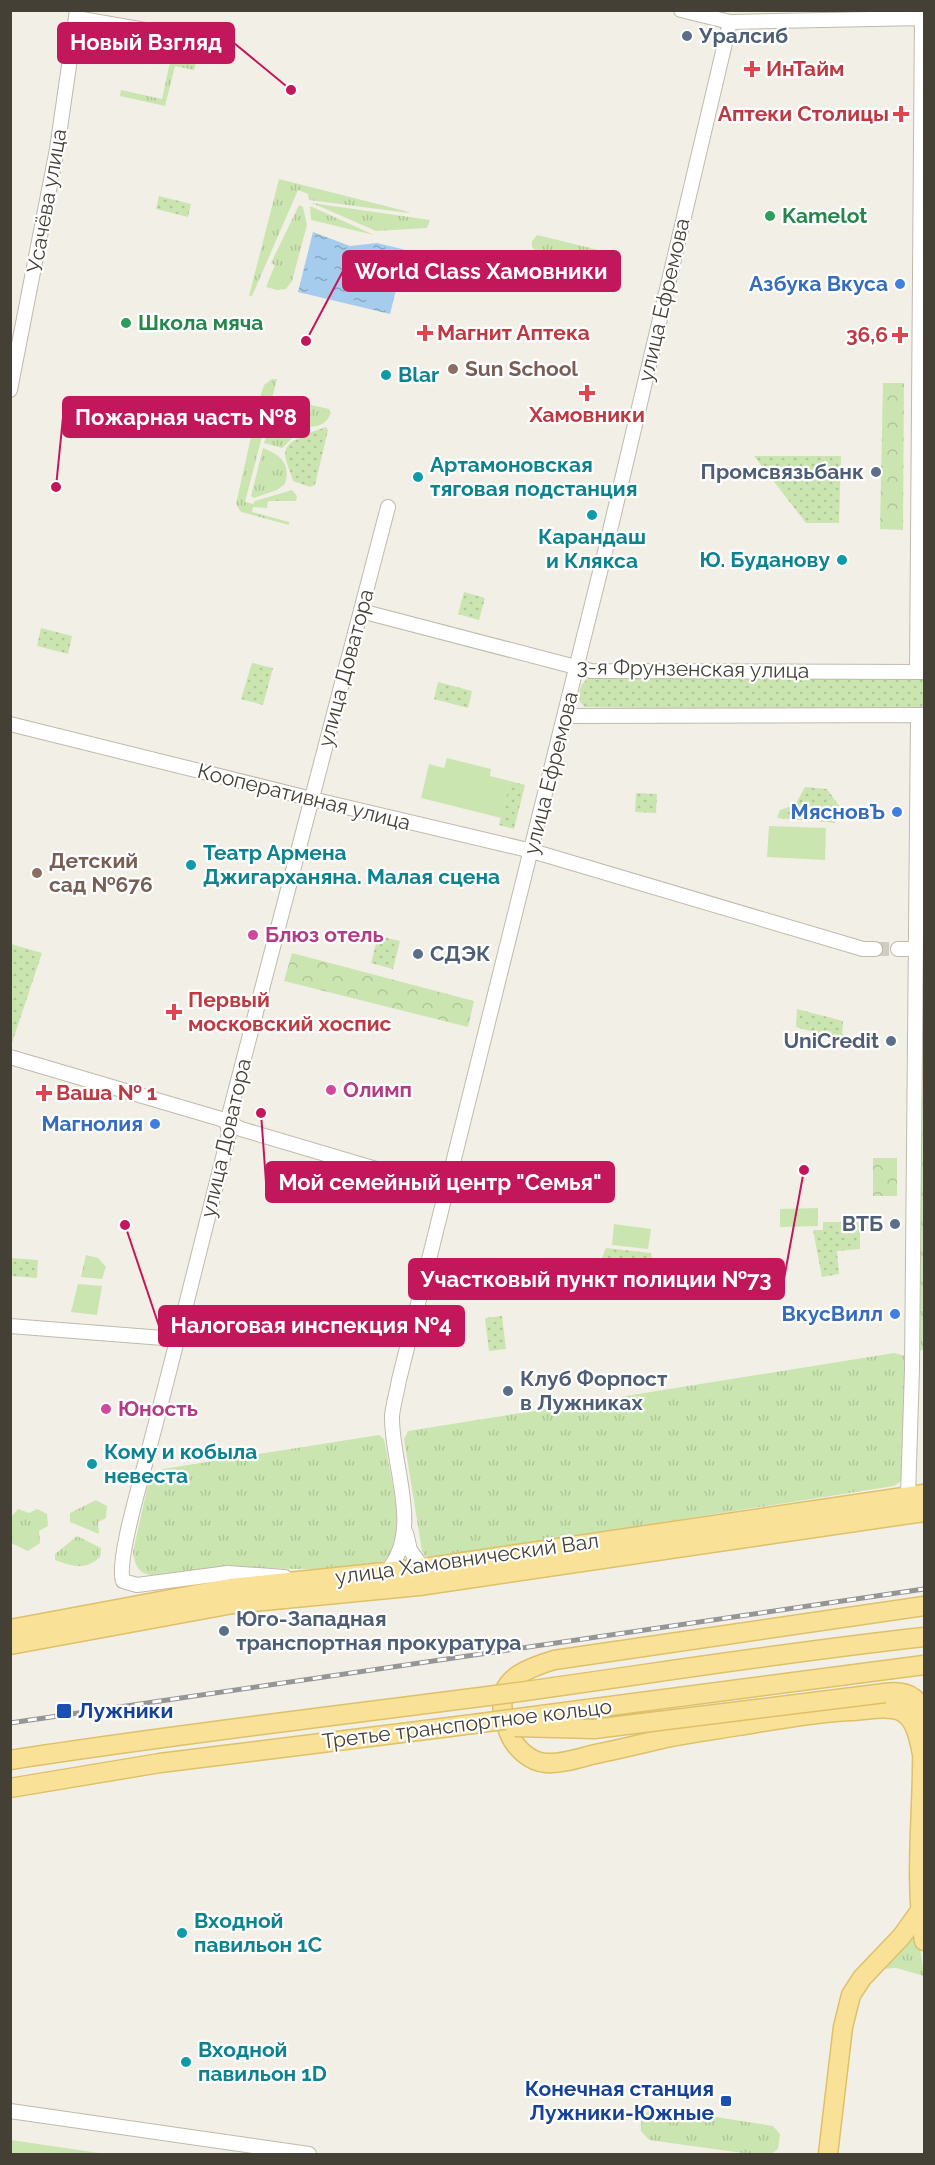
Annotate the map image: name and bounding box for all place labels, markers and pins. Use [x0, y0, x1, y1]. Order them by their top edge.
callout: Новый Взгляд [58, 23, 234, 63]
place label: Уралсиб [698, 23, 788, 48]
marker: Уралсиб [680, 29, 694, 43]
place label: ИнТайм [766, 56, 844, 81]
marker: ИнТайм [743, 60, 761, 78]
place label: Аптеки Столицы [718, 101, 889, 126]
marker: Аптеки Столицы [894, 107, 908, 121]
place label: Kamelot [782, 203, 867, 228]
marker: Kamelot [763, 209, 777, 223]
callout: World Class Хамовники [343, 251, 620, 291]
place label: Азбука Вкуса [749, 271, 888, 296]
marker: Азбука Вкуса [893, 277, 907, 291]
place label: Школа мяча [138, 310, 263, 335]
marker: Школа мяча [119, 316, 133, 330]
place label: Магнит Аптека [437, 320, 590, 345]
place label: 36,6 [846, 322, 888, 347]
marker: Магнит Аптека [418, 326, 432, 340]
marker: 36,6 [893, 328, 907, 342]
place label: Sun School [465, 356, 578, 381]
place label: Blar [398, 362, 439, 387]
marker: Sun School [446, 362, 460, 376]
marker: Blar [379, 368, 393, 382]
marker: Хамовники [580, 386, 594, 400]
callout: Пожарная часть №8 [63, 397, 309, 437]
place label: Хамовники [528, 402, 645, 427]
place label: Артамоновская тяговая подстанция [430, 452, 637, 501]
place label: Промсвязьбанк [701, 459, 864, 484]
marker: Промсвязьбанк [869, 465, 883, 479]
marker: Артамоновская тяговая подстанция [411, 470, 425, 484]
marker: Карандаш и Клякса [585, 508, 599, 522]
place label: Карандаш и Клякса [538, 524, 646, 573]
place label: Ю. Буданову [700, 547, 830, 572]
marker: Ю. Буданову [835, 553, 849, 567]
place label: МясновЪ [790, 799, 885, 824]
marker: МясновЪ [890, 805, 904, 819]
place label: Театр Армена Джигарханяна. Малая сцена [203, 840, 500, 889]
place label: Детский сад №676 [49, 848, 153, 897]
marker: Театр Армена Джигарханяна. Малая сцена [184, 858, 198, 872]
marker: Детский сад №676 [30, 866, 44, 880]
place label: Блюз отель [265, 922, 384, 947]
marker: Блюз отель [246, 928, 260, 942]
place label: СДЭК [430, 941, 491, 966]
marker: СДЭК [411, 947, 425, 961]
place label: Первый московский хоспис [188, 987, 392, 1036]
marker: Первый московский хоспис [165, 1003, 183, 1021]
place label: UniCredit [784, 1028, 879, 1053]
marker: UniCredit [884, 1034, 898, 1048]
place label: Олимп [343, 1077, 412, 1102]
place label: Ваша № 1 [56, 1080, 157, 1105]
marker: Олимп [324, 1083, 338, 1097]
marker: Ваша № 1 [37, 1086, 51, 1100]
place label: Магнолия [41, 1111, 143, 1136]
marker: Магнолия [148, 1117, 162, 1131]
callout: Мой семейный центр "Семья" [266, 1162, 614, 1202]
place label: ВТБ [842, 1211, 883, 1236]
marker: ВТБ [888, 1217, 902, 1231]
callout: Участковый пункт полиции №73 [409, 1259, 784, 1299]
place label: ВкусВилл [782, 1301, 883, 1326]
callout: Налоговая инспекция №4 [159, 1306, 464, 1346]
marker: ВкусВилл [888, 1307, 902, 1321]
place label: Клуб Форпост в Лужниках [520, 1366, 668, 1415]
marker: Клуб Форпост в Лужниках [501, 1384, 515, 1398]
place label: Юность [118, 1396, 198, 1421]
marker: Юность [99, 1402, 113, 1416]
place label: Кому и кобыла невеста [104, 1439, 257, 1488]
marker: Кому и кобыла невеста [85, 1457, 99, 1471]
place label: Юго-Западная транспортная прокуратура [236, 1606, 521, 1655]
marker: Юго-Западная транспортная прокуратура [217, 1624, 231, 1638]
place label: Лужники [78, 1698, 173, 1723]
marker: Лужники [55, 1702, 73, 1720]
place label: Входной павильон 1C [194, 1908, 322, 1957]
marker: Входной павильон 1C [175, 1926, 189, 1940]
place label: Входной павильон 1D [198, 2037, 327, 2086]
marker: Входной павильон 1D [179, 2055, 193, 2069]
place label: Конечная станция Лужники-Южные [525, 2076, 714, 2125]
marker: Конечная станция Лужники-Южные [719, 2094, 733, 2108]

